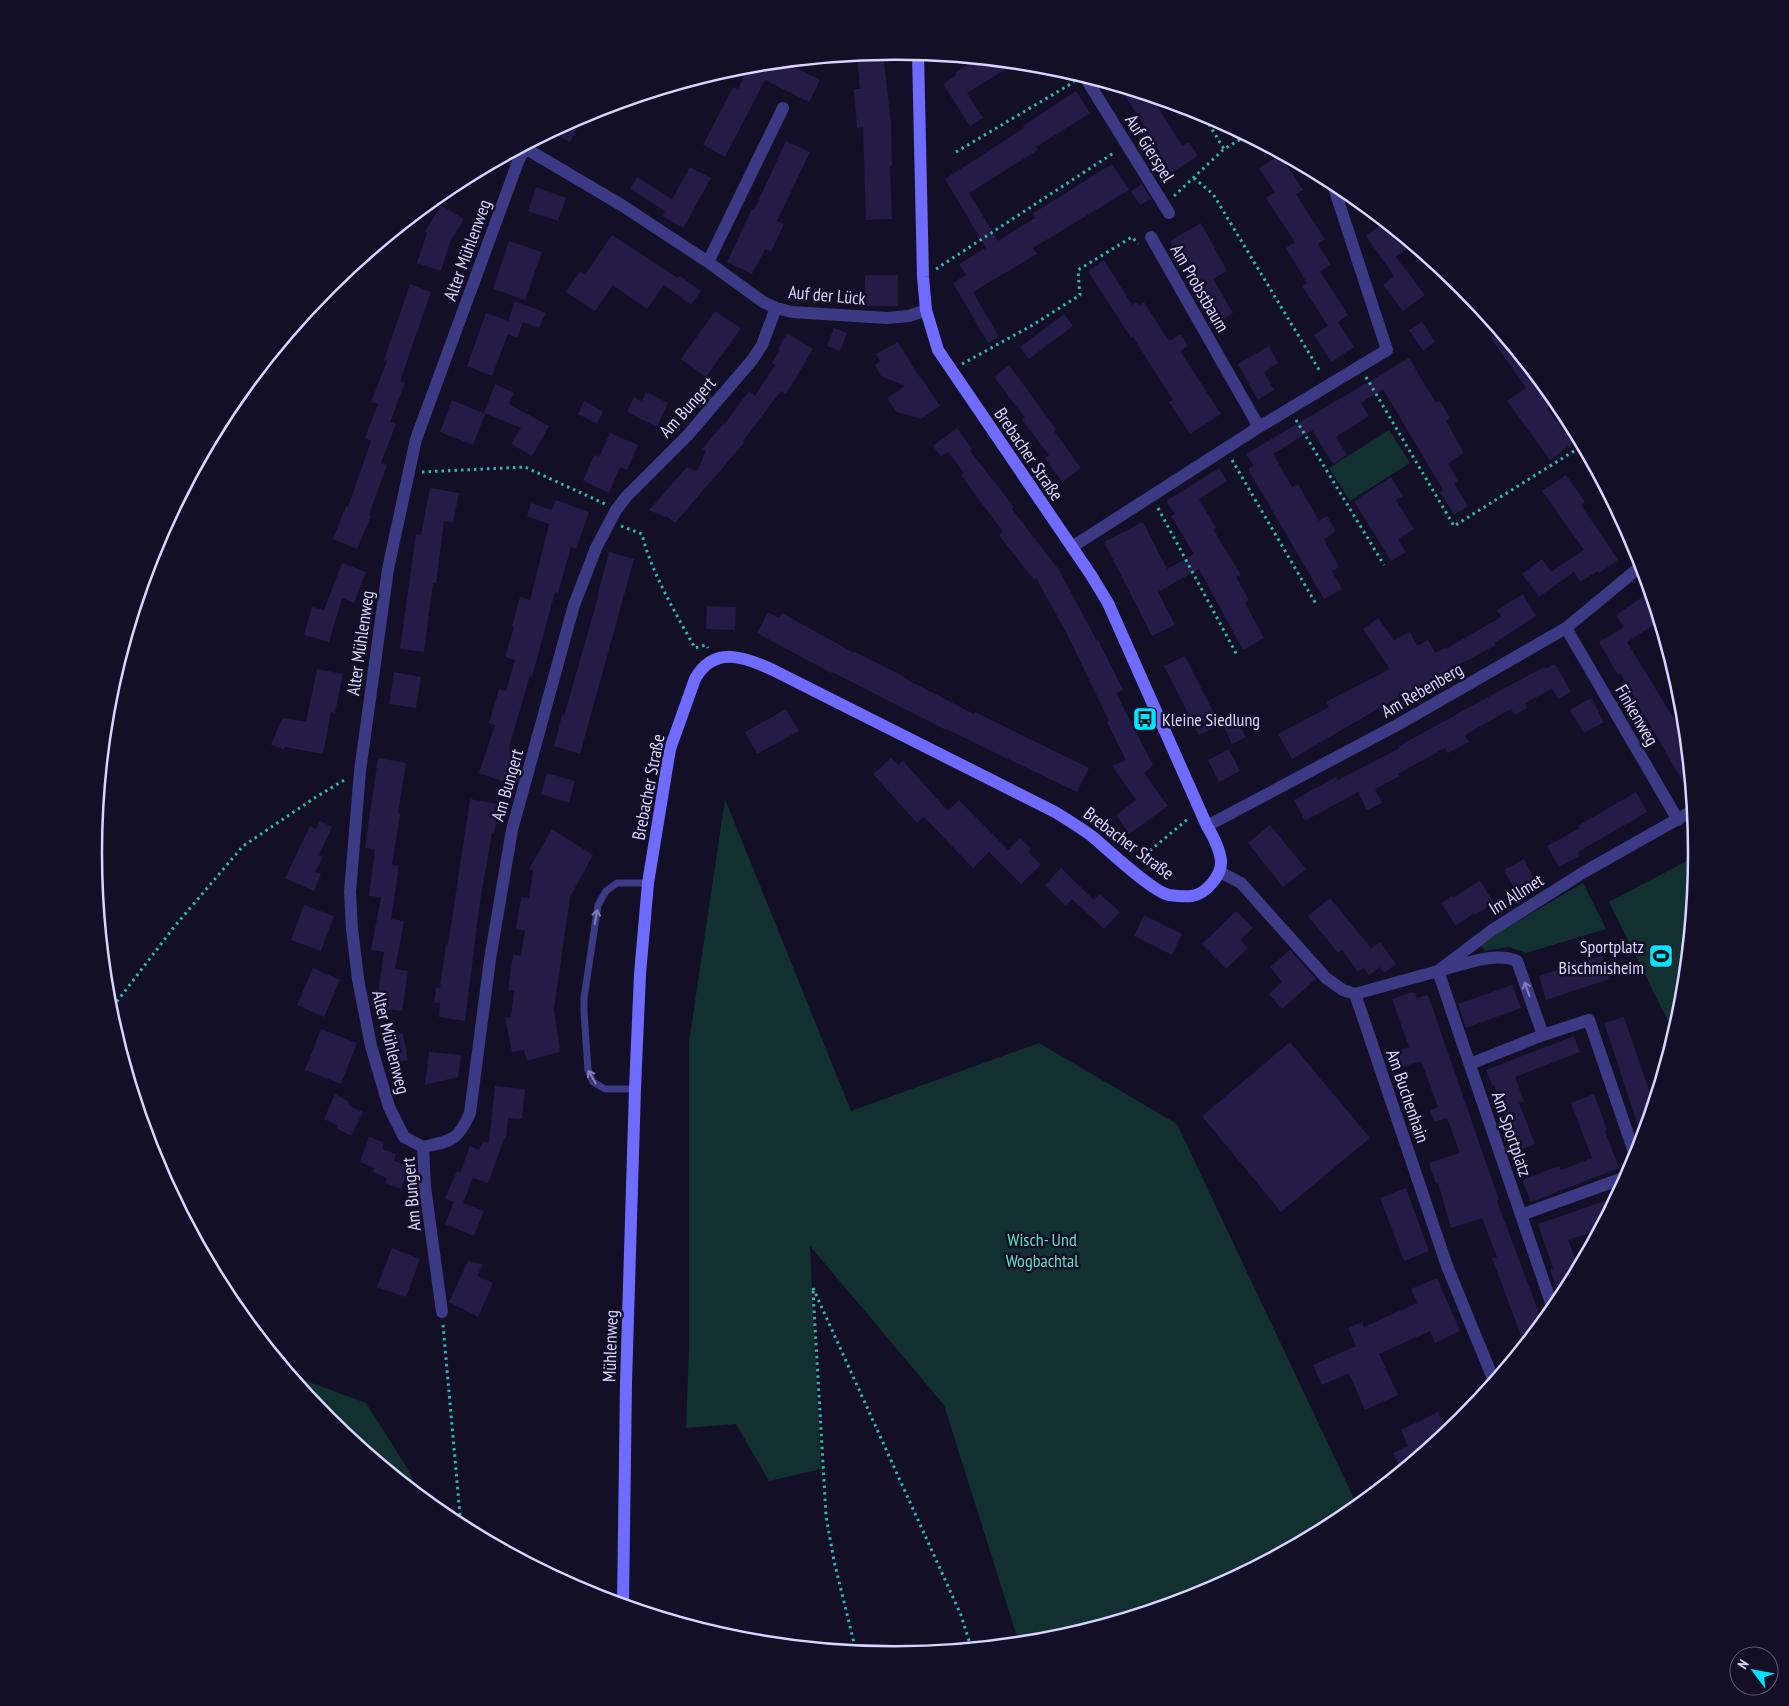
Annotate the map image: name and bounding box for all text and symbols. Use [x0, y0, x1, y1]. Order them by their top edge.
street label: Auf Gierspel [1120, 110, 1180, 187]
street label: Alter Mühlenweg [438, 196, 496, 304]
street label: Am Probstbaum [1166, 240, 1234, 336]
street label: Auf der Lück [787, 280, 867, 310]
street label: Am Bungert [654, 372, 720, 442]
street label: Brebacher Straße [989, 403, 1069, 505]
street label: Alter Mühlenweg [341, 589, 379, 697]
street label: Am Rebenberg [1377, 657, 1467, 723]
street label: Finkenweg [1610, 680, 1664, 750]
bus stop icon: Kleine Siedlung [1132, 706, 1158, 732]
place label: Kleine Siedlung [1162, 708, 1260, 731]
street label: Brebacher Straße [626, 732, 670, 842]
street label: Am Bungert [486, 746, 528, 824]
street label: Brebacher Straße [1079, 802, 1179, 884]
street label: Im Allmet [1484, 868, 1548, 920]
one-way arrow [591, 909, 601, 925]
place label: Sportplatz Bischmisheim [1559, 935, 1644, 979]
sports icon: Sportplatz Bischmisheim [1648, 943, 1674, 969]
one-way arrow [1522, 981, 1531, 997]
street label: Alter Mühlenweg [367, 988, 415, 1096]
street label: Am Buchenhain [1381, 1046, 1435, 1146]
one-way arrow [587, 1069, 597, 1084]
street label: Am Sportplatz [1487, 1088, 1537, 1180]
street label: Am Bungert [396, 1156, 426, 1232]
park label: Wisch- Und Wogbachtal [1006, 1228, 1079, 1272]
street label: Mühlenweg [597, 1309, 623, 1383]
north arrow [1729, 1646, 1779, 1696]
text: N [1733, 1656, 1753, 1672]

